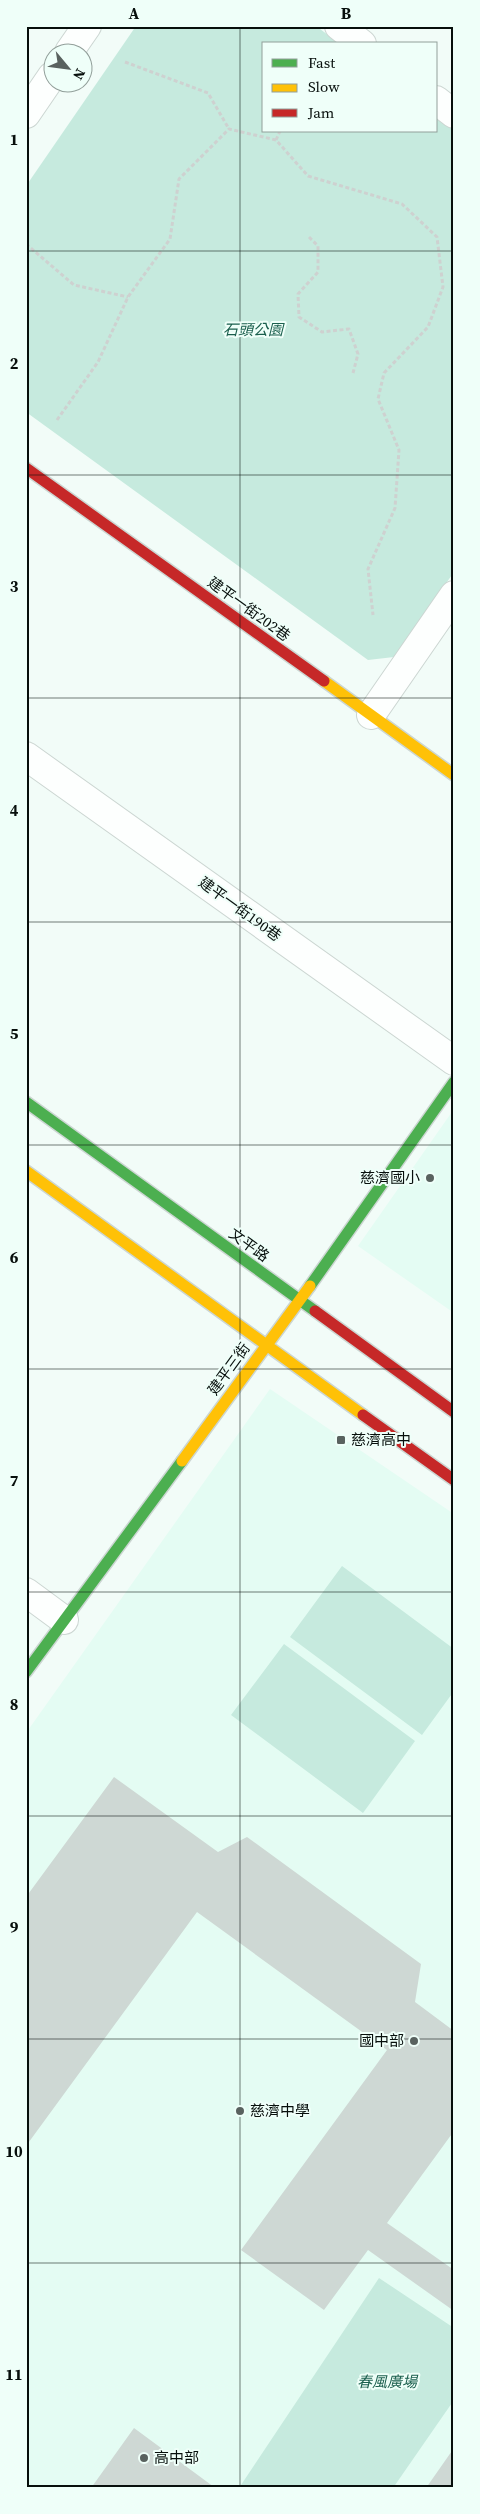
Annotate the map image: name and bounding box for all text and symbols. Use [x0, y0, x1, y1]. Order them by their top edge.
text: A [129, 2, 140, 24]
text: B [341, 2, 352, 24]
north arrow [42, 42, 92, 92]
legend [262, 42, 438, 132]
text: Fast [308, 52, 335, 73]
text: N [68, 65, 91, 84]
text: Slow [308, 76, 340, 97]
text: Jam [307, 102, 335, 123]
text: 1 [10, 128, 18, 150]
park label: 石頭公園 [223, 319, 285, 340]
text: 2 [10, 352, 19, 374]
street label: 建平一街202巷 [204, 571, 295, 646]
text: 3 [10, 575, 19, 597]
text: 4 [10, 799, 19, 821]
street label: 建平一街190巷 [195, 871, 286, 946]
text: 5 [10, 1022, 19, 1044]
place label: 慈濟國小 [360, 1167, 420, 1188]
marker: 慈濟國小 [424, 1172, 436, 1184]
street label: 文平路 [225, 1223, 274, 1266]
text: 6 [10, 1246, 19, 1268]
street label: 建平三街 [202, 1338, 255, 1399]
place label: 慈濟高中 [351, 1429, 411, 1450]
marker: 慈濟高中 [335, 1434, 347, 1446]
text: 7 [10, 1469, 19, 1491]
text: 8 [10, 1693, 18, 1715]
text: 9 [10, 1916, 19, 1938]
place label: 國中部 [359, 2030, 404, 2051]
marker: 國中部 [408, 2035, 420, 2047]
place label: 慈濟中學 [250, 2100, 310, 2121]
marker: 慈濟中學 [234, 2105, 246, 2117]
text: 10 [5, 2140, 23, 2162]
text: 11 [5, 2363, 23, 2385]
park label: 春風廣場 [357, 2371, 419, 2392]
place label: 高中部 [154, 2447, 199, 2468]
marker: 高中部 [138, 2452, 150, 2464]

